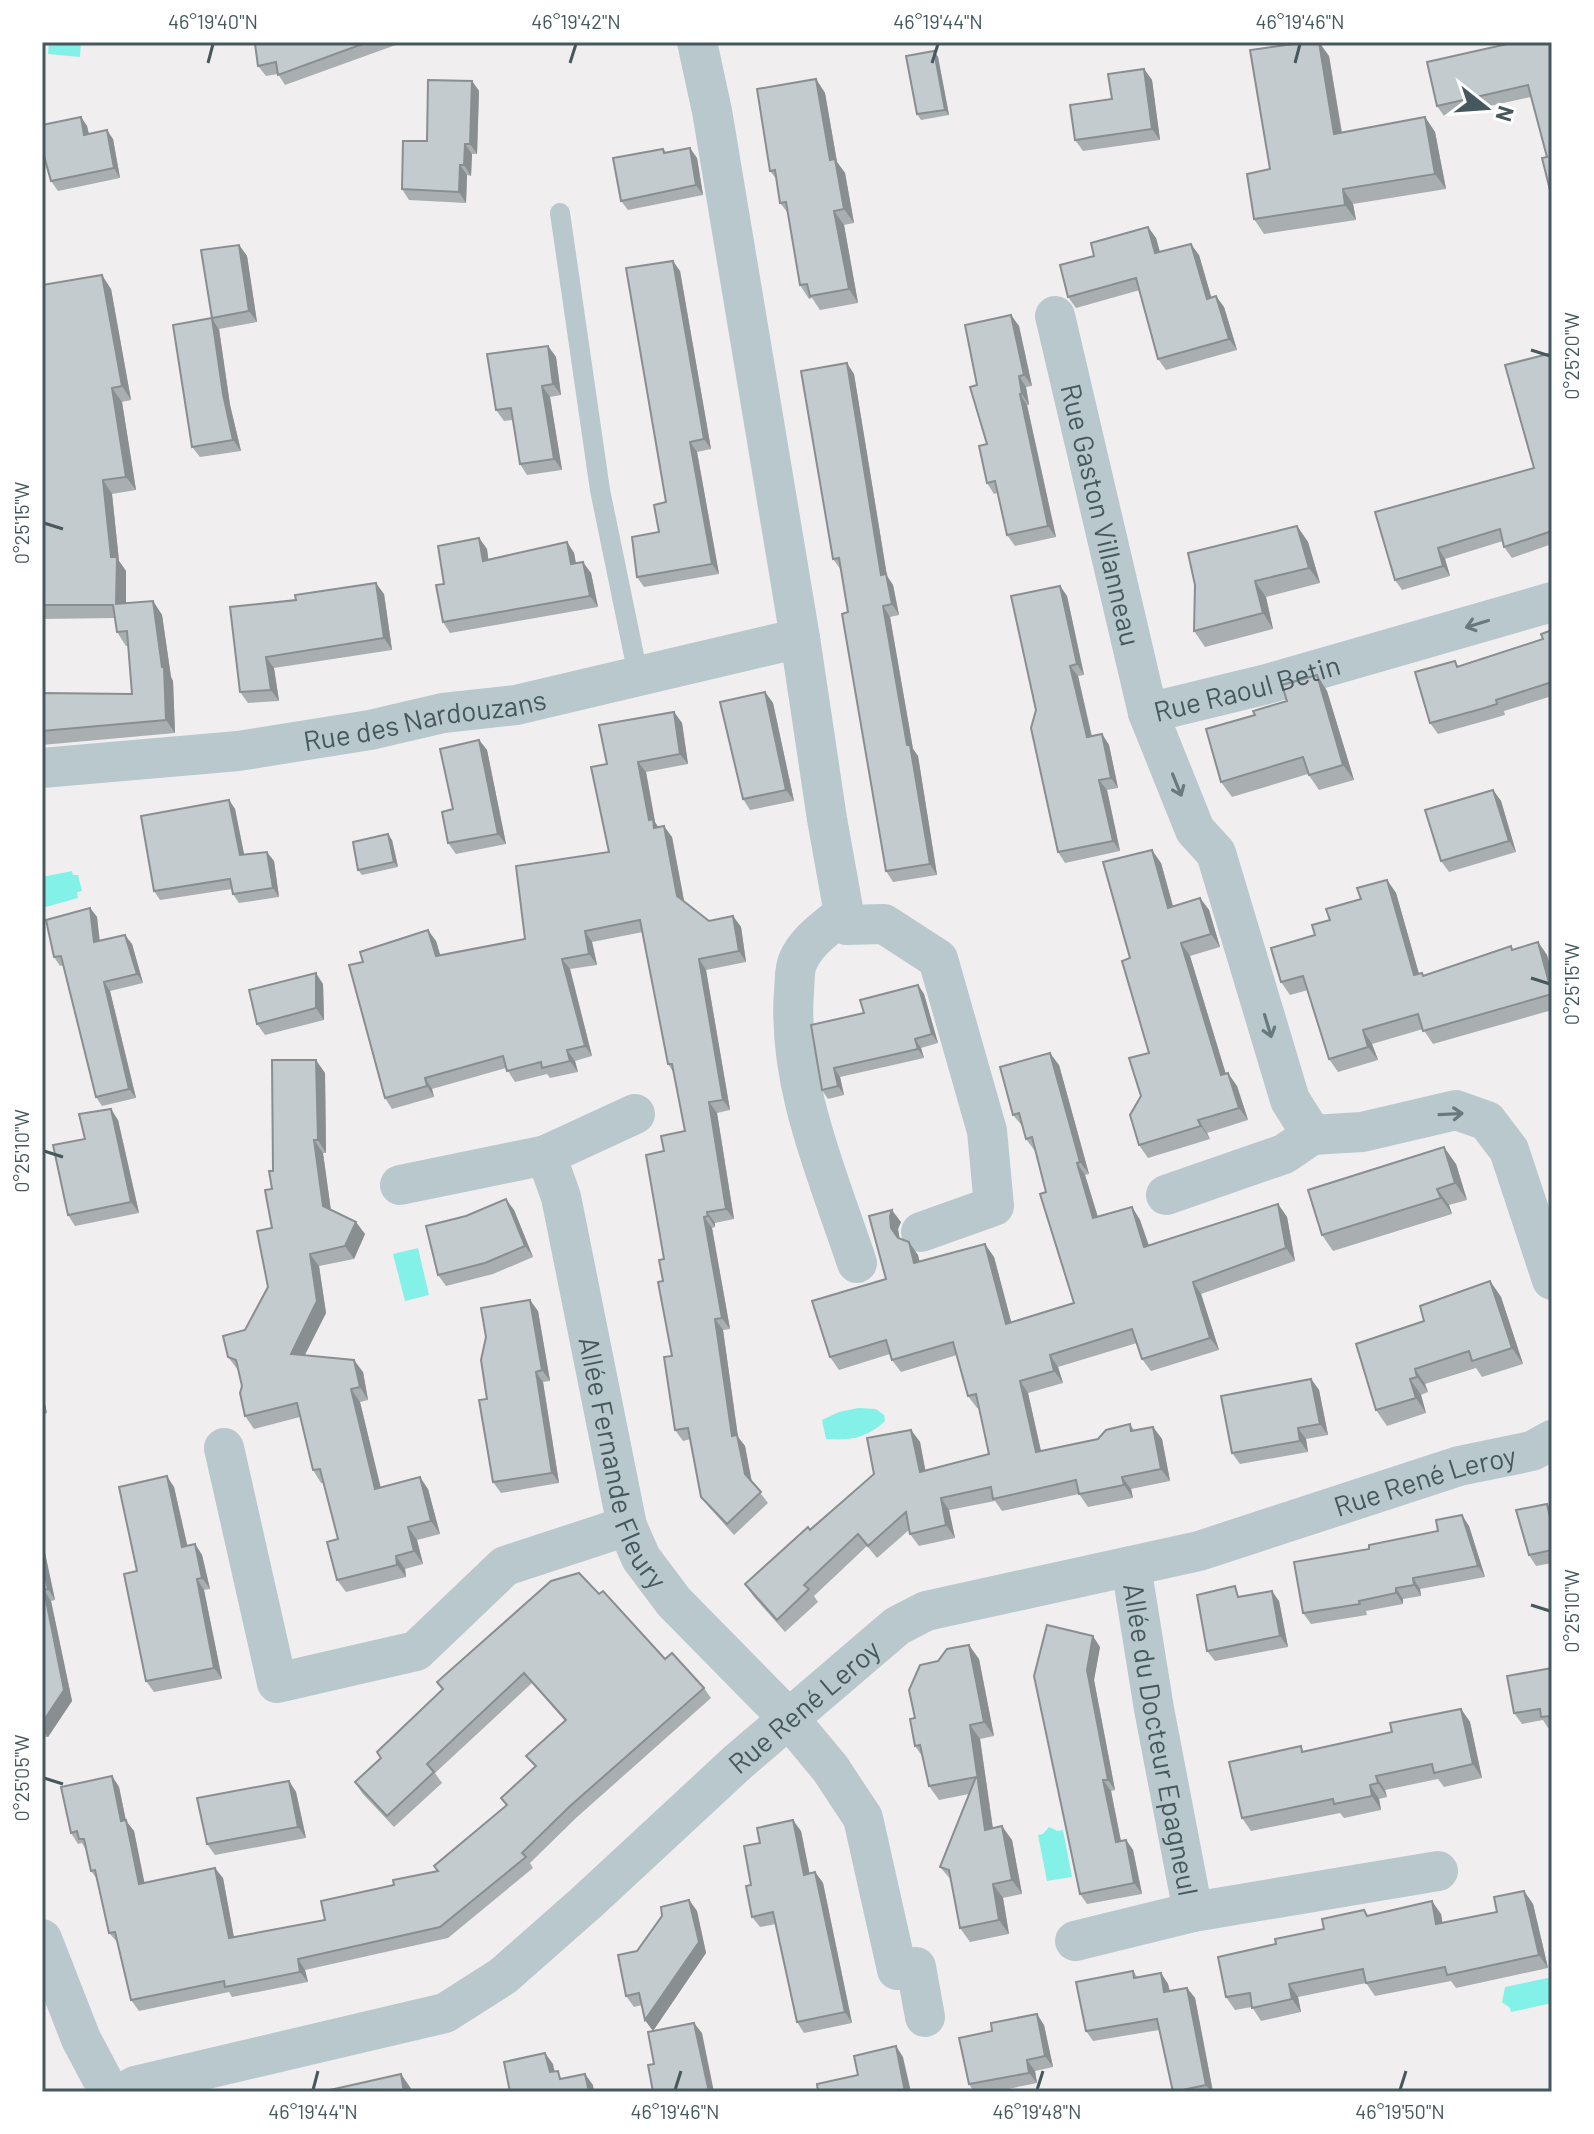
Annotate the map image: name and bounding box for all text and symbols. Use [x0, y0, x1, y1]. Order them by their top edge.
text: 46°19'40"N [168, 9, 258, 33]
text: 46°19'42"N [531, 9, 621, 33]
text: 46°19'44"N [893, 9, 983, 33]
text: 46°19'46"N [1256, 9, 1344, 33]
north arrow [1446, 68, 1526, 148]
text: N [1492, 103, 1521, 125]
text: 0°25'20"W [1559, 312, 1583, 400]
street label: Rue Gaston Villanneau [1054, 380, 1149, 649]
text: 0°25'15"W [9, 481, 33, 564]
one-way arrow [1465, 617, 1491, 632]
street label: Rue Raoul Betin [1150, 647, 1344, 728]
street label: Rue des Nardouzans [301, 682, 549, 757]
one-way arrow [1171, 772, 1185, 797]
text: 0°25'15"W [1559, 942, 1583, 1025]
one-way arrow [1261, 1012, 1276, 1038]
one-way arrow [1437, 1106, 1463, 1121]
text: 0°25'10"W [9, 1109, 33, 1193]
street label: Allée Fernande Fleury [572, 1333, 675, 1595]
street label: Rue René Leroy [1329, 1438, 1519, 1523]
text: 0°25'10"W [1559, 1569, 1583, 1653]
street label: Allée du Docteur Epagneul [1117, 1581, 1206, 1898]
street label: Rue René Leroy [721, 1632, 886, 1780]
text: 0°25'05"W [9, 1734, 33, 1821]
text: 46°19'44"N [268, 2099, 358, 2123]
text: 46°19'46"N [631, 2099, 719, 2123]
text: 46°19'48"N [992, 2099, 1082, 2123]
text: 46°19'50"N [1355, 2099, 1445, 2123]

